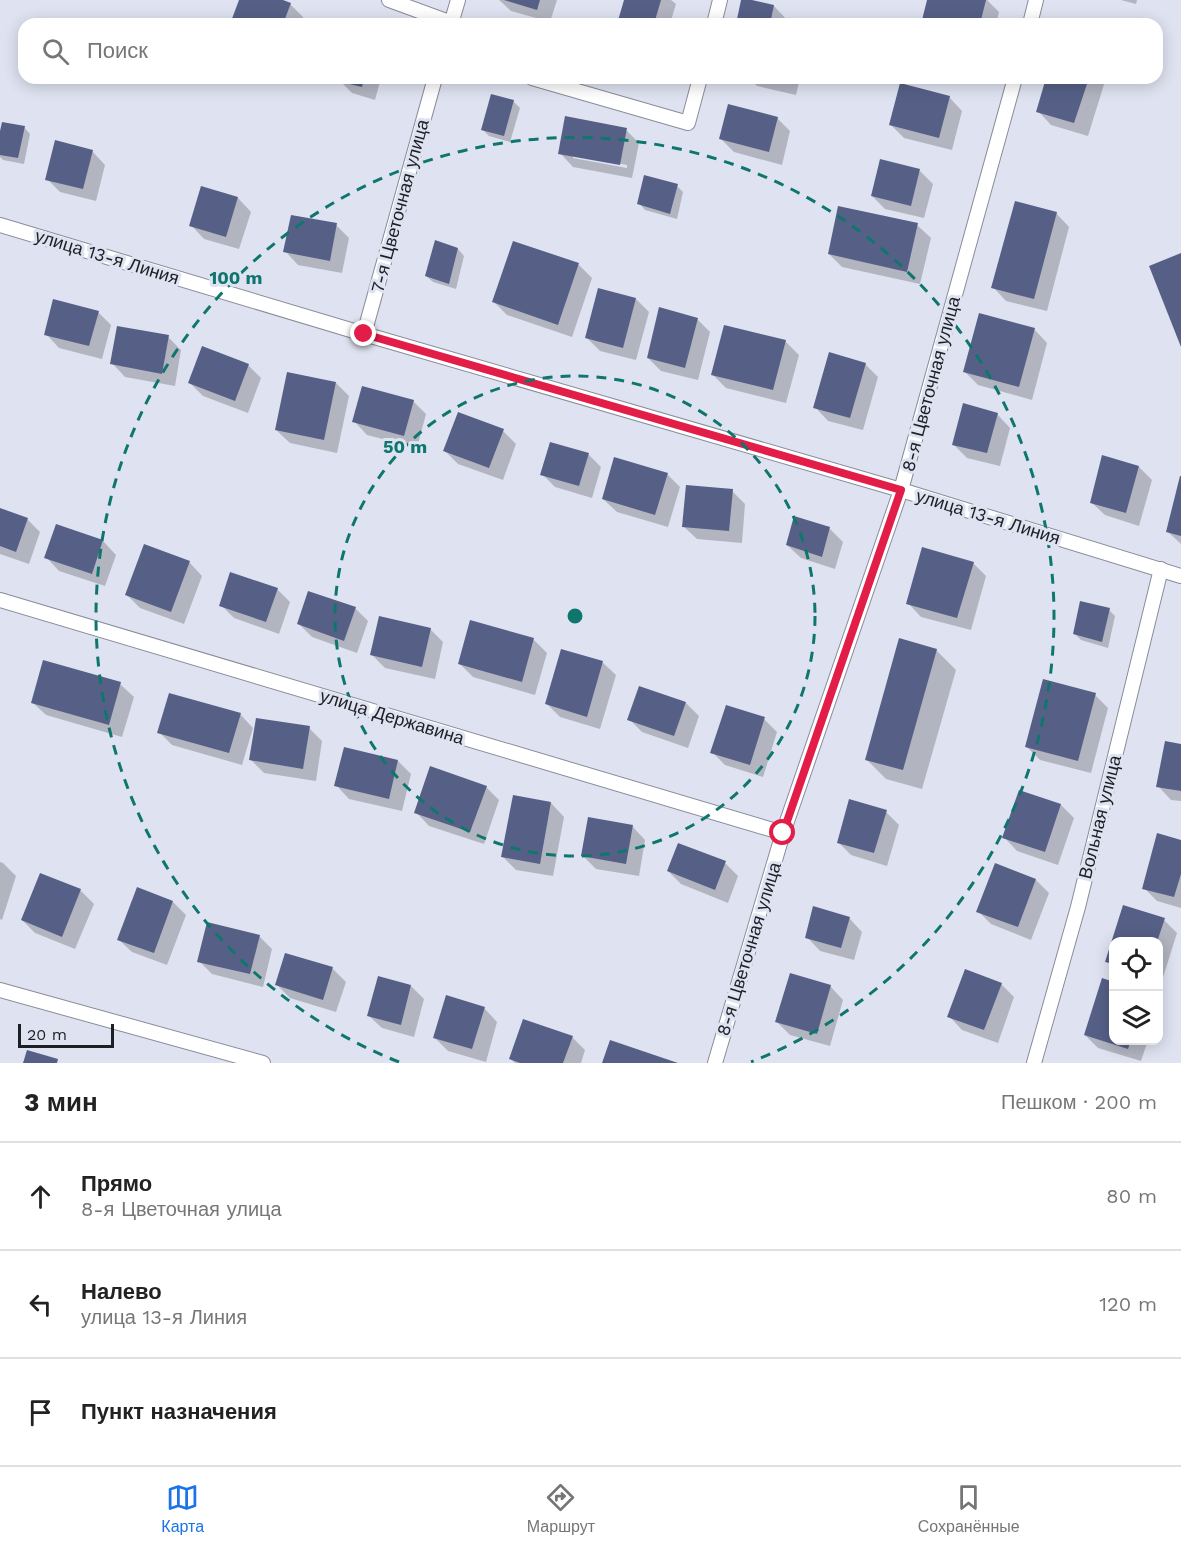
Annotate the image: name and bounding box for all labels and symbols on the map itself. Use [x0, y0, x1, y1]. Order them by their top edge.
street label: 7-я Цветочная улица [366, 116, 433, 295]
street label: улица 13-я Линия [33, 225, 182, 288]
text: 100 m [209, 267, 263, 288]
street label: 8-я Цветочная улица [897, 293, 964, 474]
route end [350, 320, 376, 346]
text: 50 m [383, 436, 427, 457]
street label: улица 13-я Линия [914, 485, 1063, 548]
centre of rings [565, 606, 585, 626]
street label: улица Державина [318, 685, 468, 749]
street label: Вольная улица [1074, 752, 1125, 881]
route start [769, 819, 795, 845]
street label: 8-я Цветочная улица [712, 858, 785, 1038]
scale bar [18, 1021, 114, 1048]

